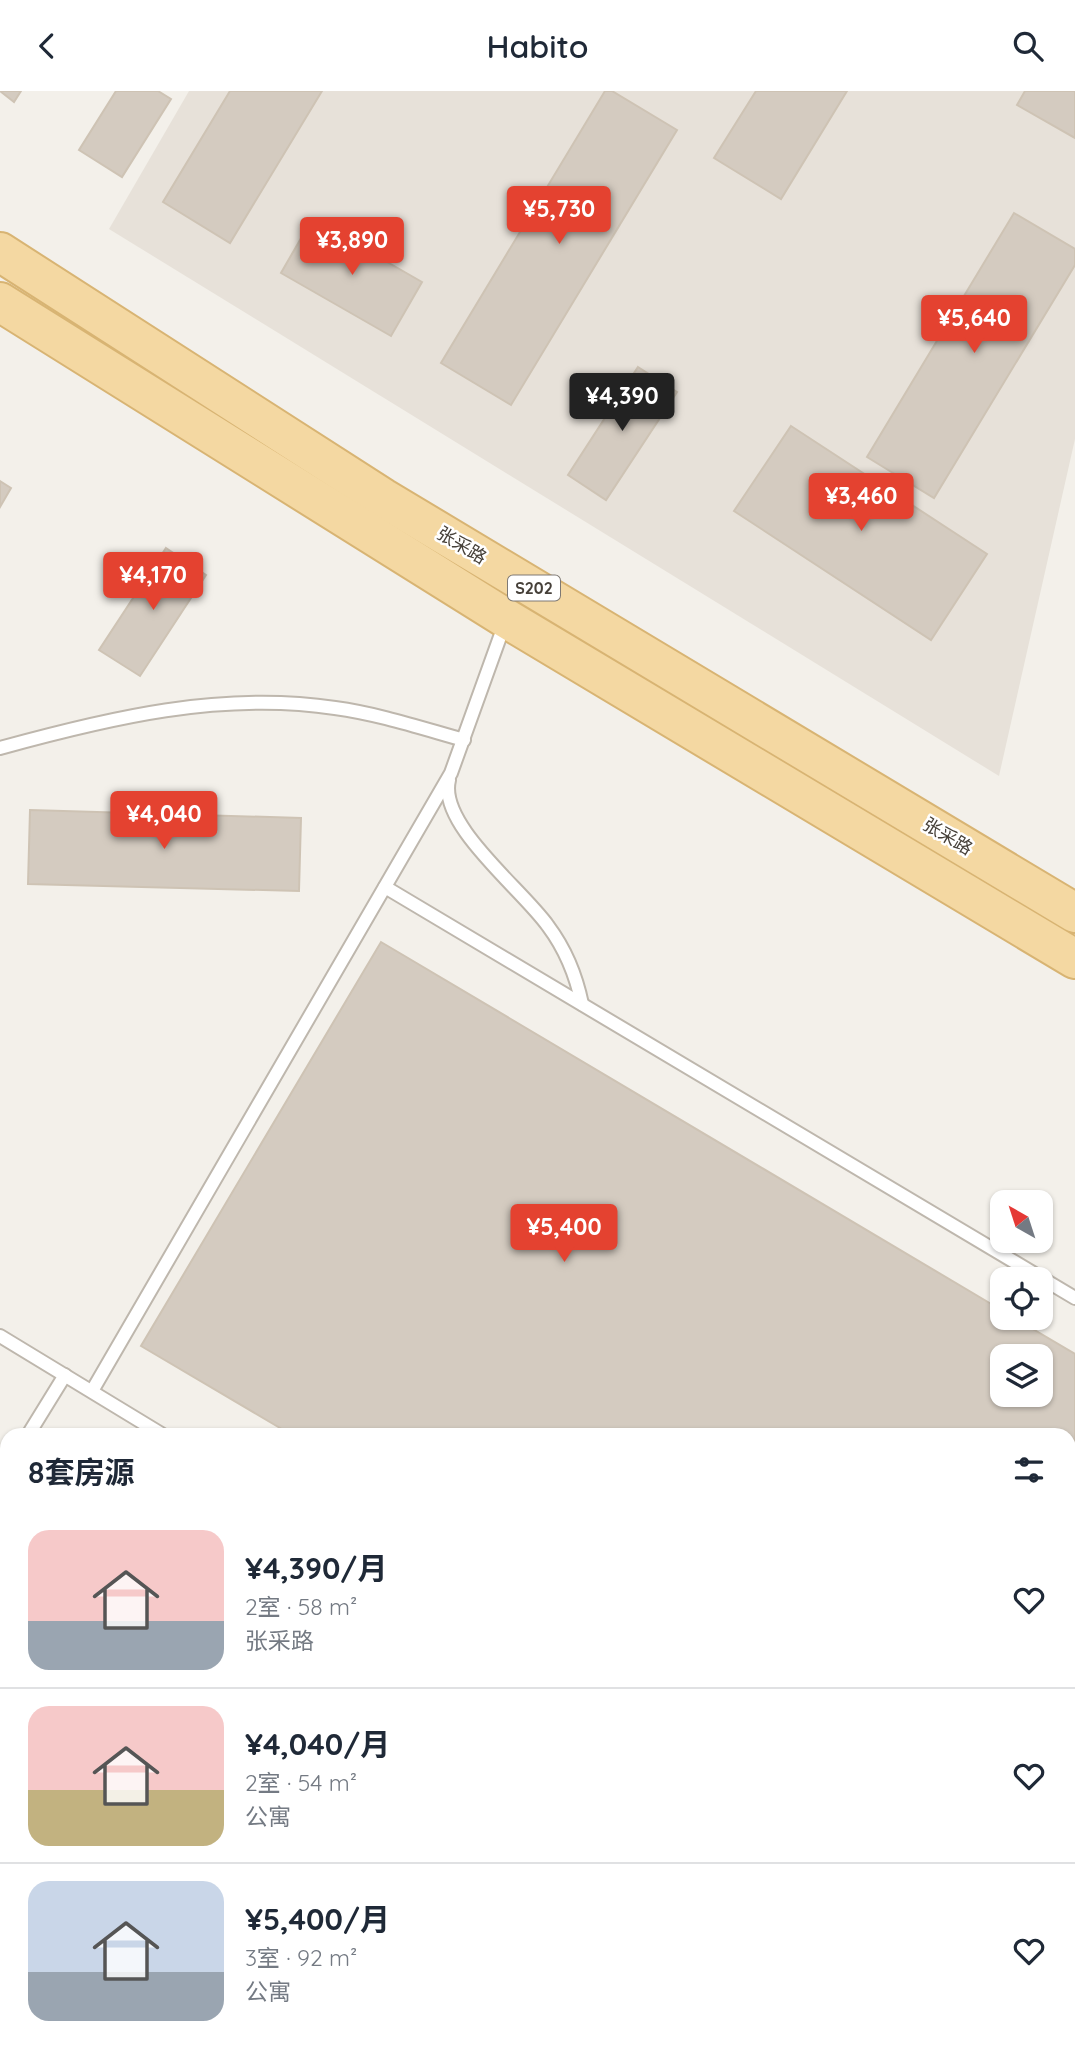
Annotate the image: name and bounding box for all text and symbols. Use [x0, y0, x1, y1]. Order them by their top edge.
text: Habito [486, 26, 589, 66]
icon: back [28, 27, 66, 65]
icon: search [1009, 27, 1047, 65]
pin: ¥5,730 [502, 187, 616, 246]
text: ¥5,730 [523, 194, 595, 223]
pin: ¥3,890 [295, 218, 409, 277]
text: ¥3,890 [316, 225, 388, 254]
pin: ¥5,640 [917, 295, 1031, 355]
text: ¥5,640 [937, 303, 1011, 332]
pin: ¥4,390 [565, 373, 679, 433]
text: ¥4,390 [585, 381, 659, 410]
pin: ¥3,460 [804, 473, 918, 533]
text: ¥3,460 [825, 481, 897, 510]
street label: 张采路 [433, 521, 491, 569]
pin: ¥4,170 [96, 553, 210, 612]
text: ¥4,170 [119, 560, 187, 589]
road number: S202 [508, 575, 560, 601]
pin: ¥4,040 [107, 791, 221, 851]
text: ¥4,040 [126, 799, 202, 828]
street label: 张采路 [919, 812, 977, 860]
north arrow [990, 1190, 1054, 1253]
map controls [990, 1190, 1053, 1407]
pin: ¥5,400 [507, 1205, 621, 1264]
text: ¥5,400 [526, 1212, 602, 1241]
button: locate [990, 1267, 1053, 1330]
button: layers [990, 1344, 1053, 1407]
icon: filters [1010, 1451, 1048, 1489]
text: 8套房源 [28, 1453, 134, 1491]
text: ¥4,390/月 [245, 1549, 387, 1587]
icon: home [84, 1558, 168, 1642]
icon: heart [1010, 1581, 1048, 1619]
text: 2室 · 58 m² [245, 1592, 357, 1621]
text: 张采路 [245, 1626, 314, 1655]
text: ¥4,040/月 [245, 1725, 390, 1763]
icon: home [84, 1734, 168, 1818]
icon: heart [1010, 1757, 1048, 1795]
text: 2室 · 54 m² [245, 1768, 357, 1797]
text: 公寓 [245, 1802, 291, 1831]
text: ¥5,400/月 [245, 1900, 390, 1938]
icon: home [84, 1909, 168, 1993]
icon: heart [1010, 1932, 1048, 1970]
text: 3室 · 92 m² [245, 1943, 357, 1972]
text: 公寓 [245, 1977, 291, 2006]

